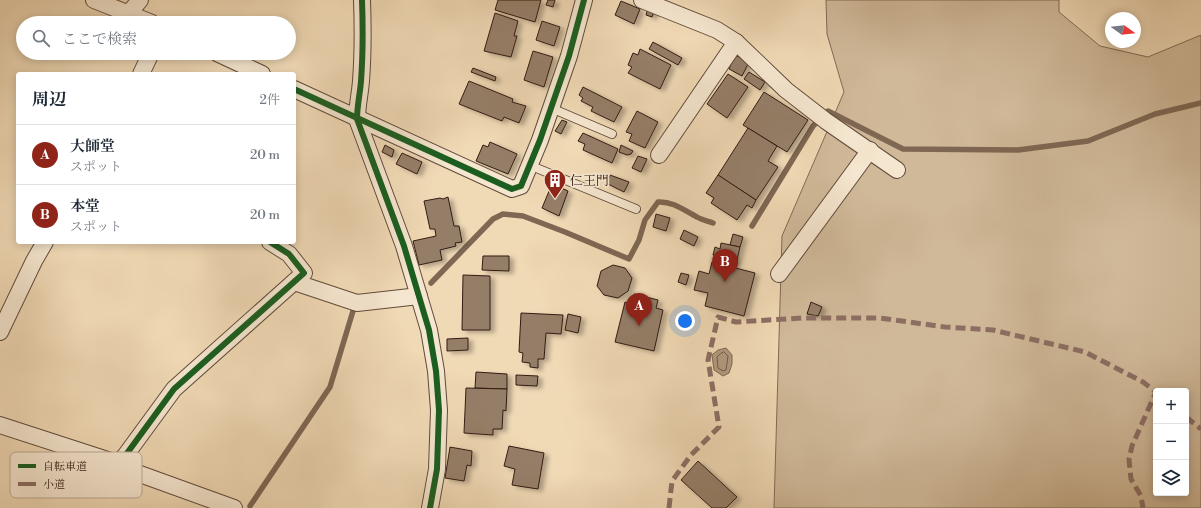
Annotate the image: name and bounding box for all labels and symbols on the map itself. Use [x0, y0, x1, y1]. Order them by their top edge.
north arrow [1105, 12, 1141, 48]
building icon: 仁王門 [542, 167, 568, 200]
place label: 仁王門 [570, 173, 609, 189]
pin: B [712, 249, 738, 282]
pin: A [626, 293, 652, 326]
your location [675, 311, 695, 331]
legend [10, 452, 142, 498]
text: 自転車道 [43, 460, 87, 474]
text: 小道 [43, 478, 65, 492]

